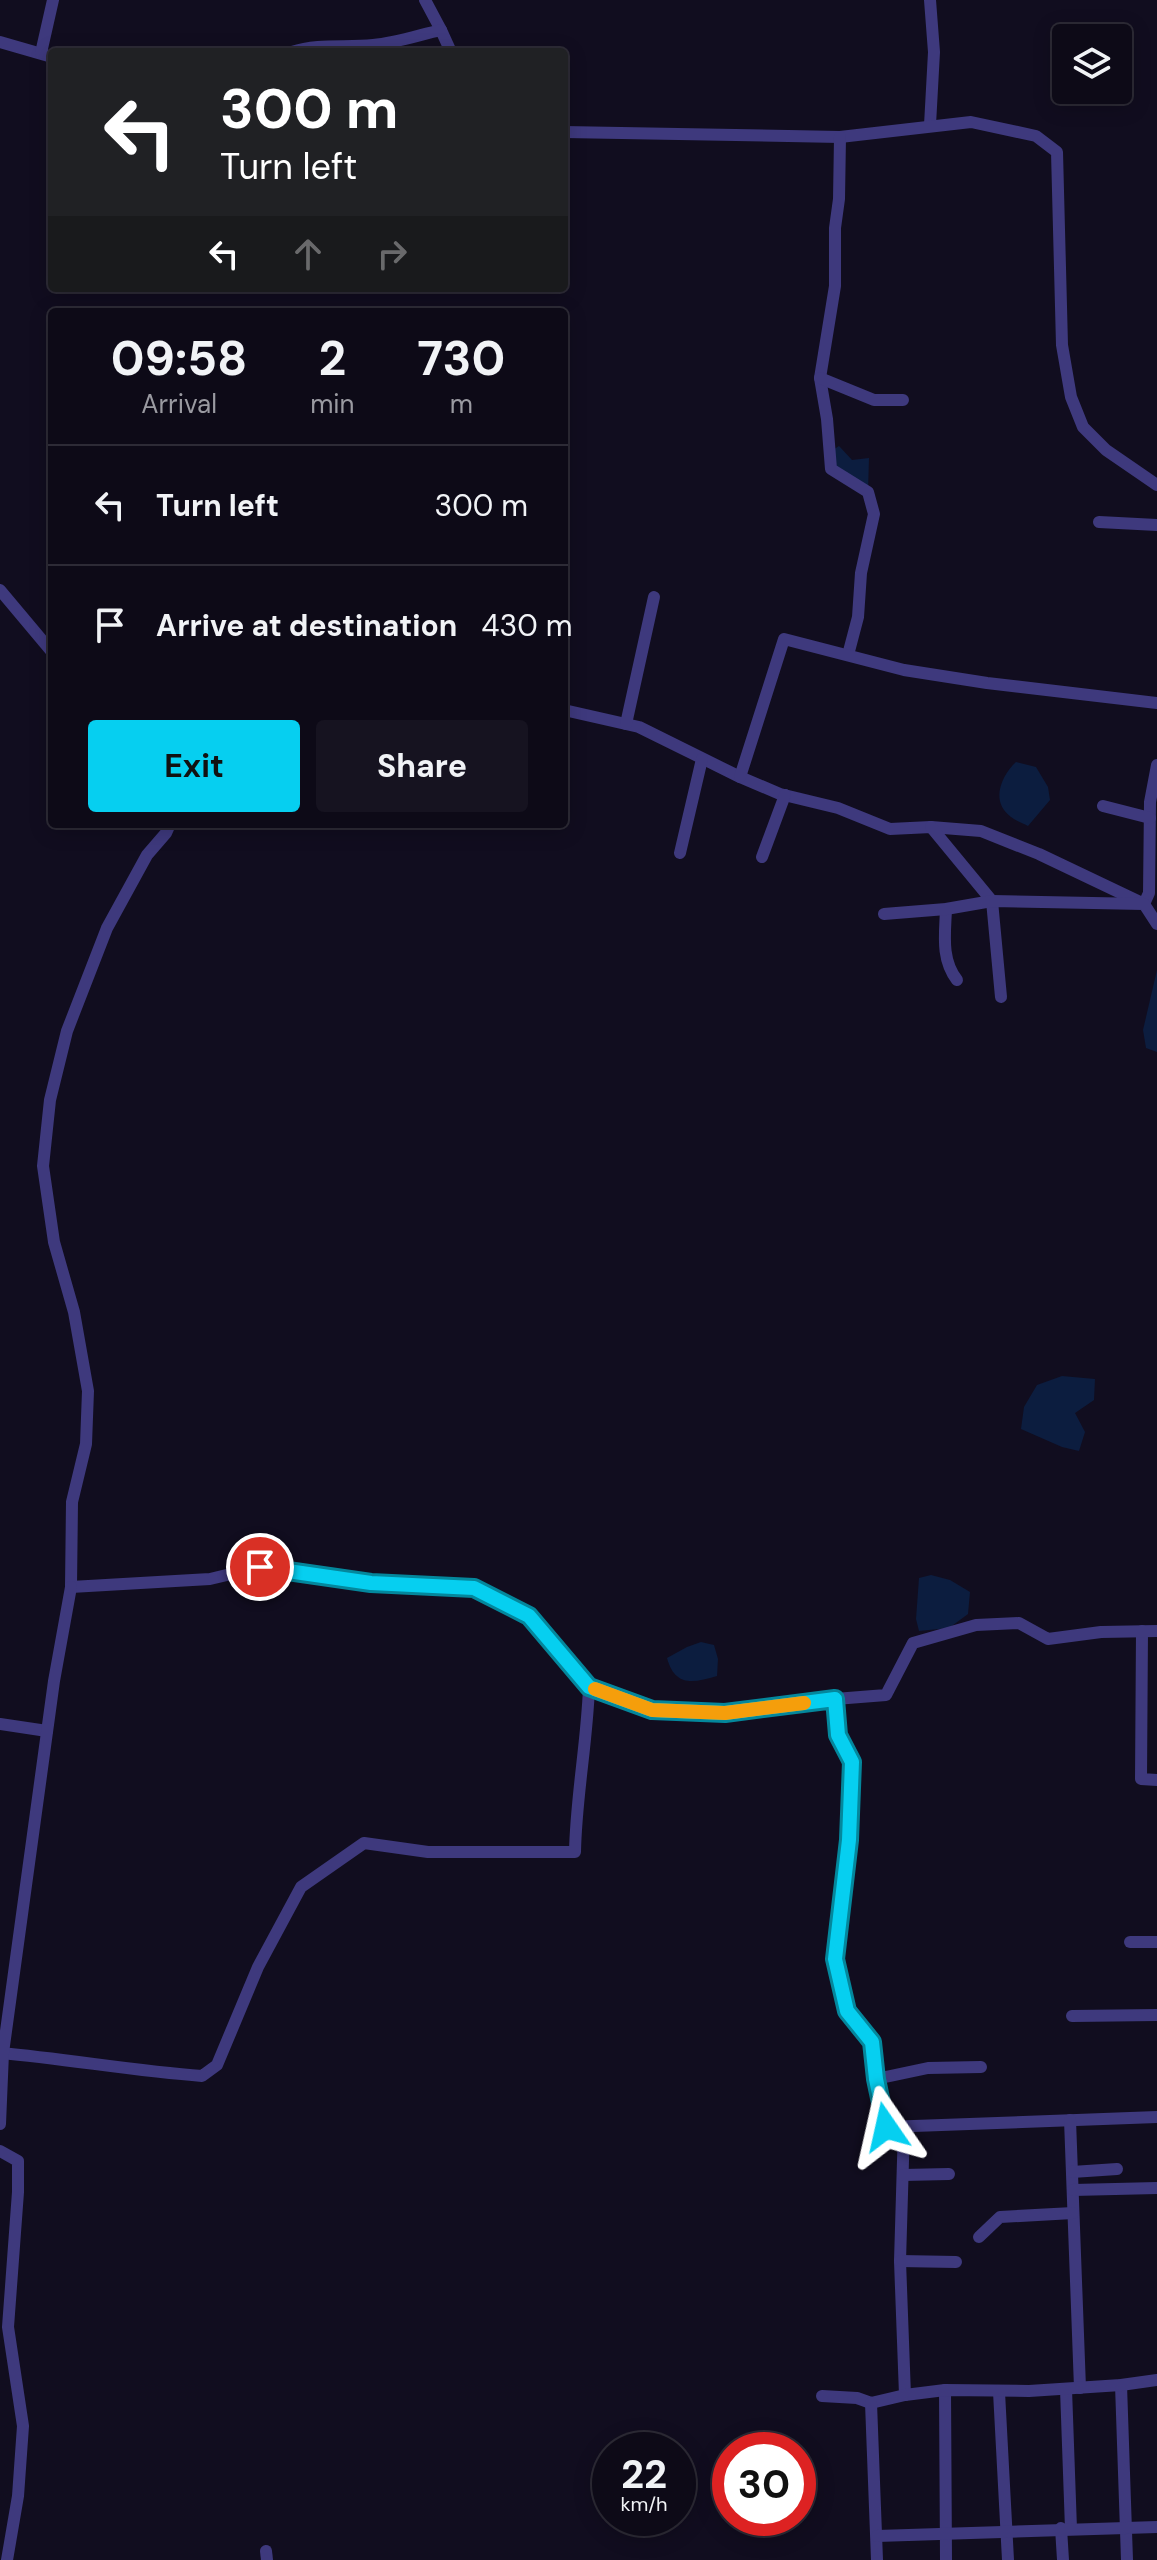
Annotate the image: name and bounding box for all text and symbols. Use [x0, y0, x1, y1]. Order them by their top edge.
map controls [1052, 24, 1132, 104]
button: layers [1052, 24, 1132, 104]
text: 300 m [220, 72, 398, 145]
icon: left [88, 80, 192, 184]
text: Turn left [220, 143, 357, 190]
icon: left [202, 232, 246, 276]
icon: ahead [286, 232, 330, 276]
icon: right [370, 232, 414, 276]
text: 09:58 [111, 327, 247, 390]
text: 2 [319, 327, 346, 390]
text: 730 [417, 327, 505, 390]
text: Arrival [141, 387, 217, 421]
text: min [310, 387, 355, 421]
text: m [450, 387, 473, 421]
icon: left [88, 483, 132, 527]
text: Turn left [156, 486, 279, 525]
text: 300 m [435, 486, 528, 525]
icon: arrive [88, 603, 132, 647]
text: Arrive at destination [156, 606, 457, 645]
text: 430 m [481, 606, 572, 645]
button: Exit [88, 720, 300, 812]
button: Share [316, 720, 528, 812]
pin [226, 1533, 294, 1601]
icon: arrive [238, 1545, 282, 1589]
position arrow [844, 2085, 928, 2169]
speed limit sign: 30 [712, 2432, 816, 2536]
text: 22 [621, 2448, 667, 2500]
text: km/h [620, 2491, 668, 2517]

